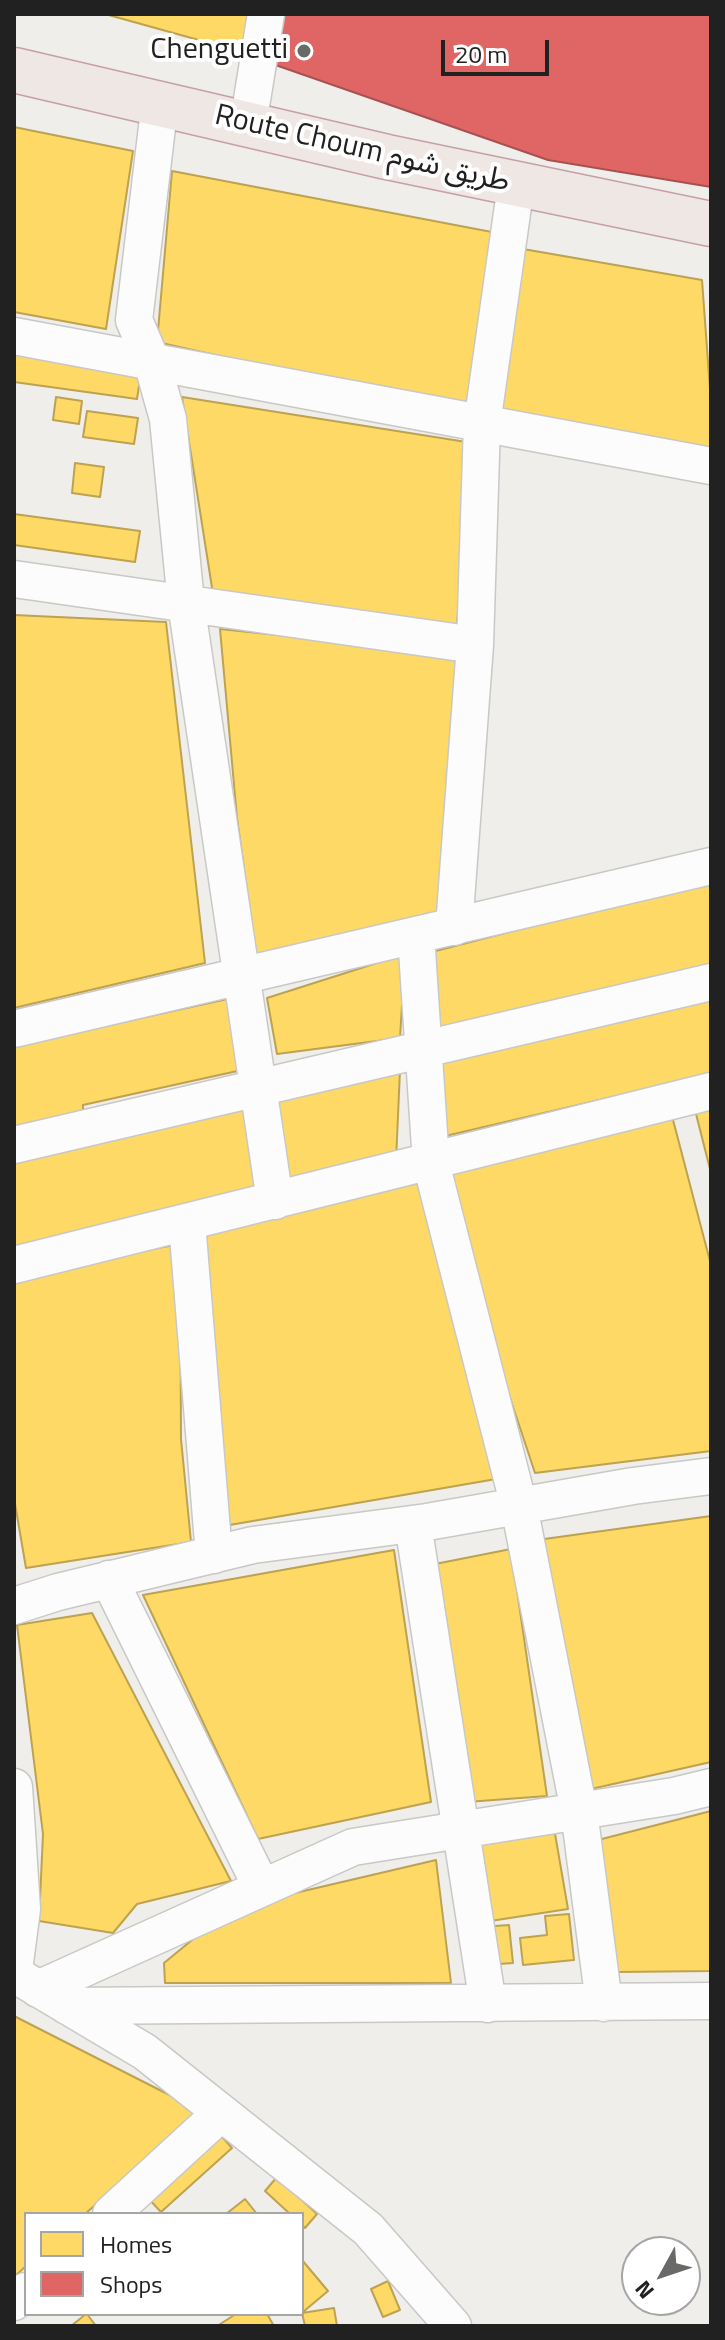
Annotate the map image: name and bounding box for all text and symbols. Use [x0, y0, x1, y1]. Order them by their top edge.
scale bar [445, 24, 553, 74]
place label: Chenguetti [150, 33, 288, 69]
text: 20 m [455, 36, 507, 72]
marker: Chenguetti [295, 42, 313, 60]
street label: Route Choum طريق شوم [211, 99, 513, 201]
legend [24, 2212, 304, 2316]
text: Homes [100, 2226, 172, 2262]
north arrow [621, 2236, 701, 2316]
text: Shops [100, 2266, 162, 2302]
text: N [626, 2273, 662, 2307]

